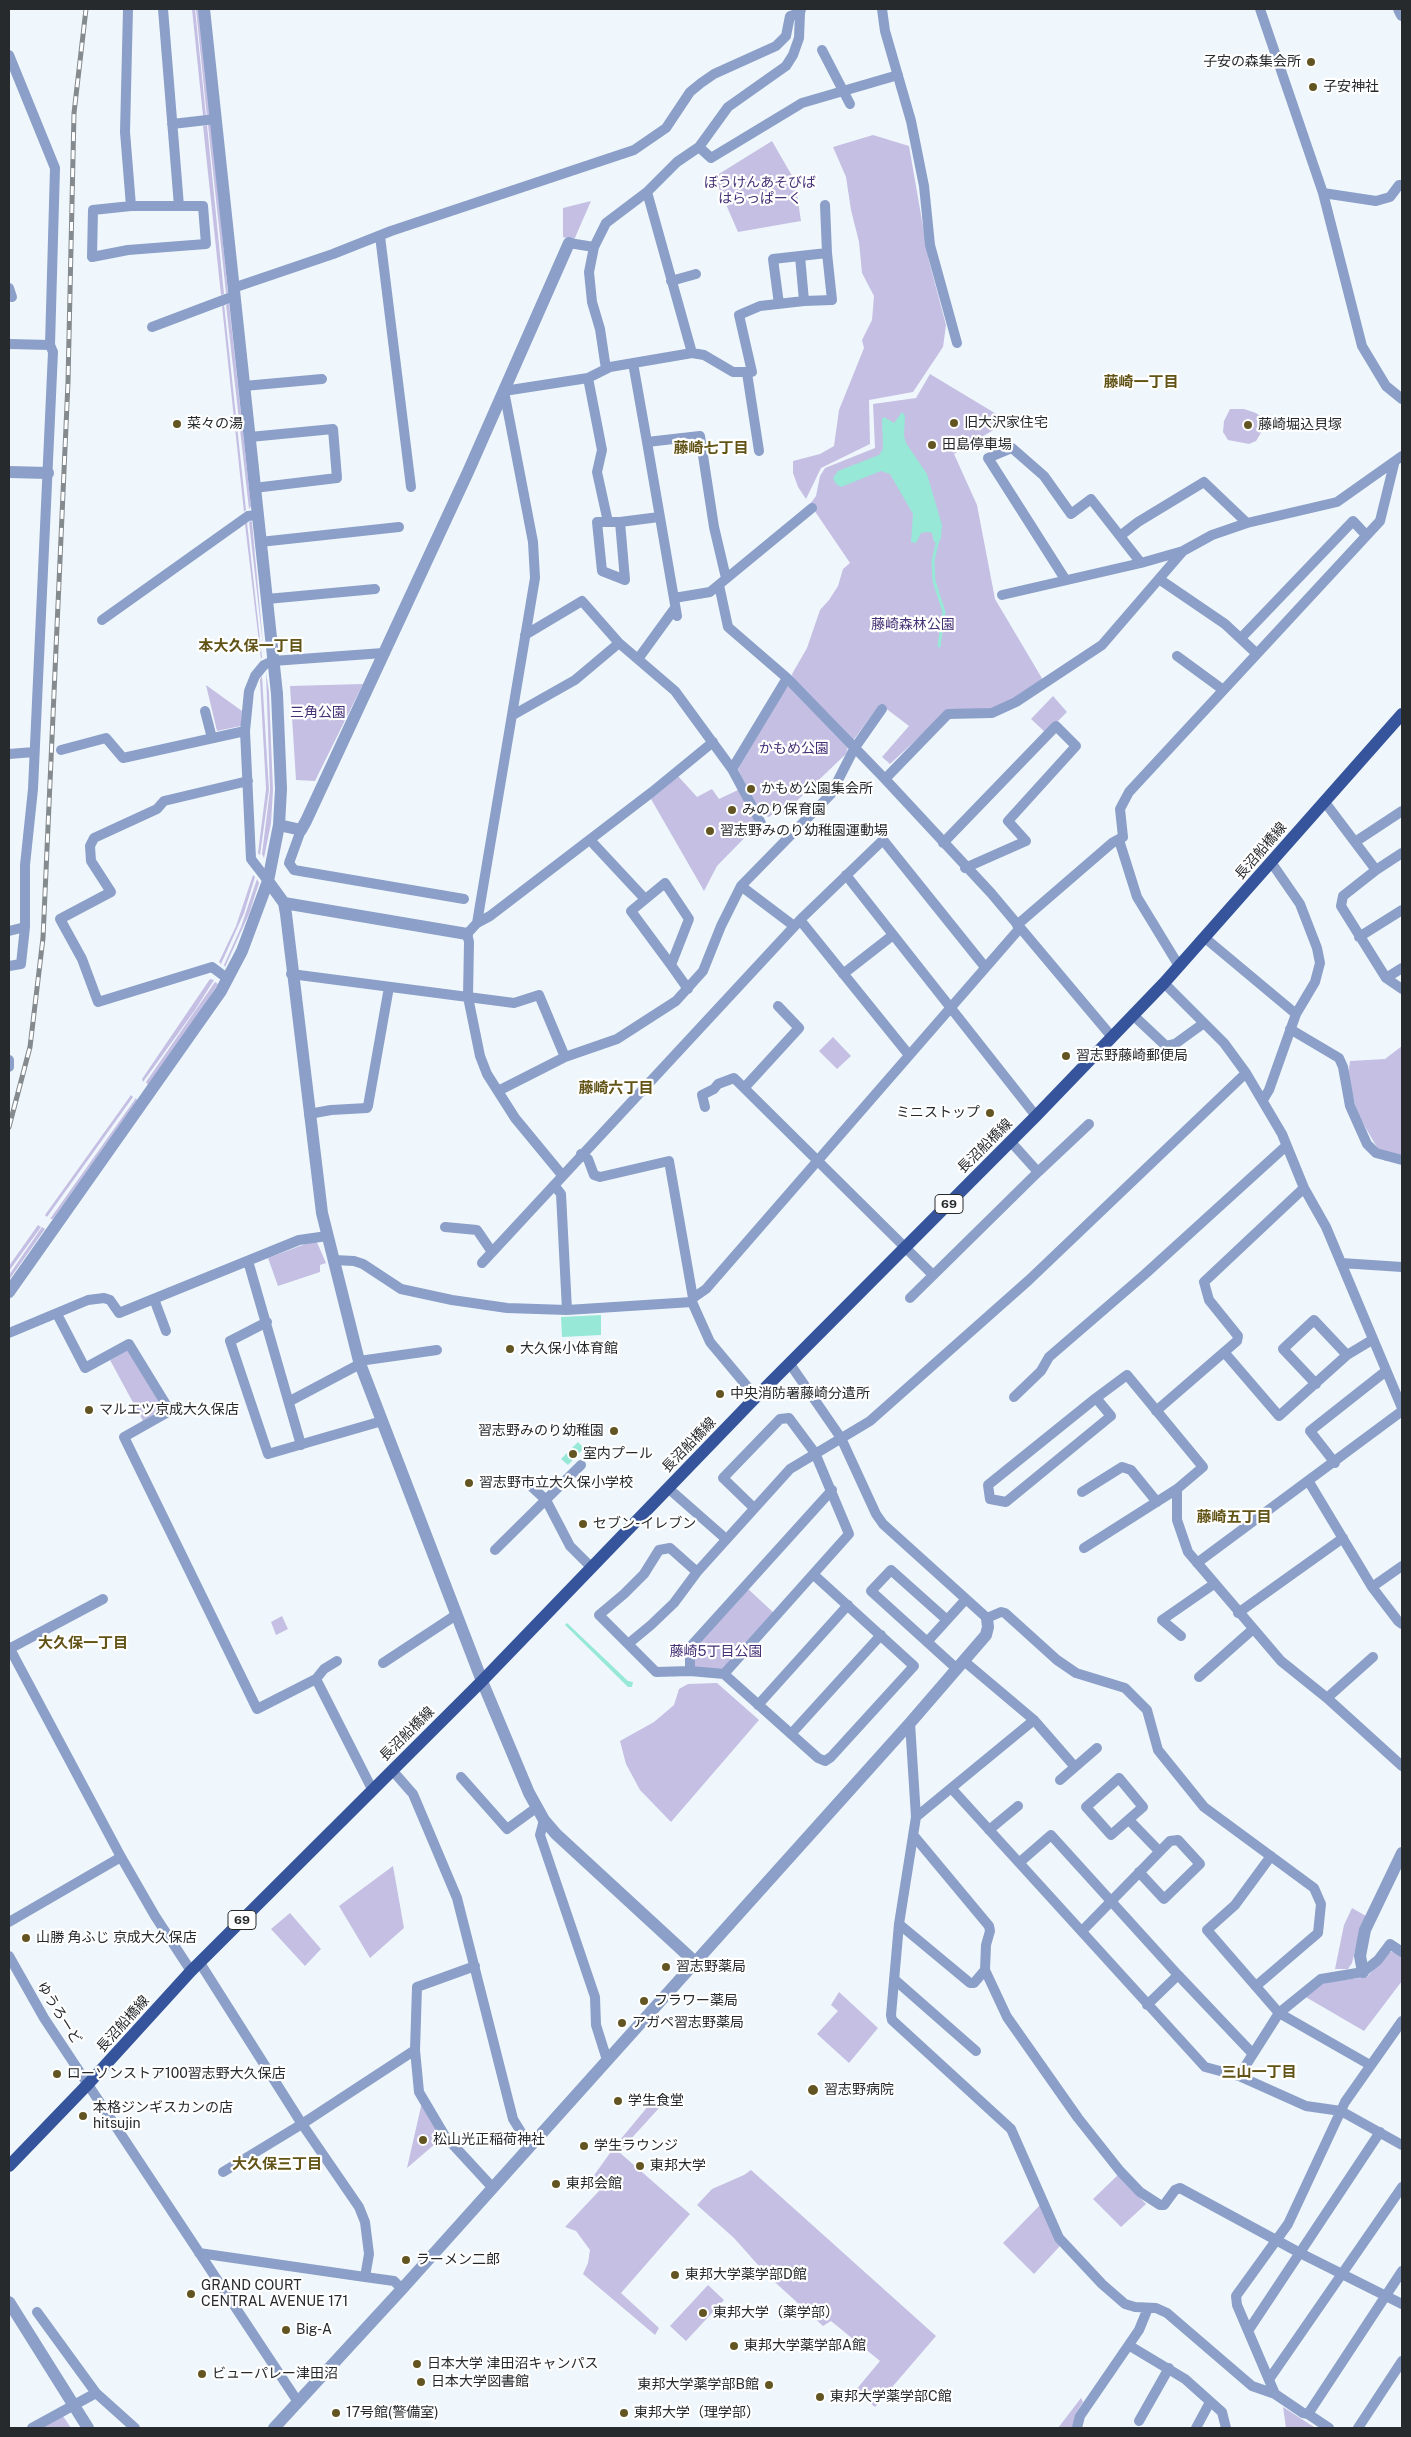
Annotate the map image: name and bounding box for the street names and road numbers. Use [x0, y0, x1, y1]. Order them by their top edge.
street label: 長沼船橋線 [1232, 819, 1290, 883]
street label: 長沼船橋線 [954, 1115, 1016, 1177]
road number: 69 [935, 1194, 963, 1214]
street label: 長沼船橋線 [659, 1414, 719, 1476]
street label: 長沼船橋線 [376, 1703, 438, 1765]
road number: 69 [228, 1910, 256, 1930]
street label: ゆうろーど [33, 1979, 85, 2047]
street label: 長沼船橋線 [93, 1992, 153, 2056]

